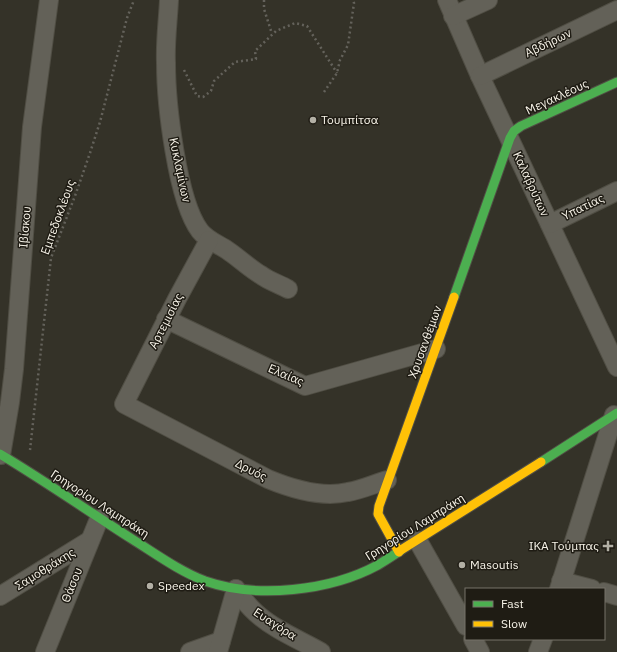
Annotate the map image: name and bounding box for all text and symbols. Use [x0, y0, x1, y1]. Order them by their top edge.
street label: Αβδήρων [522, 25, 573, 60]
street label: Μεγακλέους [523, 75, 591, 118]
place label: Τουμπίτσα [321, 112, 379, 127]
marker: Τουμπίτσα [308, 115, 318, 125]
street label: Κυκλαμίνων [166, 136, 195, 204]
street label: Καλαβρύτων [510, 149, 553, 219]
street label: Εμπεδοκλέους [37, 177, 78, 256]
street label: Υπατίας [559, 190, 606, 223]
street label: Ιβίσκου [15, 205, 34, 249]
street label: Αρτεμισίας [145, 290, 186, 351]
street label: Χρυσανθέμων [404, 303, 445, 380]
street label: Ελαίας [266, 360, 307, 389]
street label: Δρυός [233, 455, 270, 484]
street label: Γρηγορίου Λαμπράκη [48, 466, 152, 541]
street label: Γρηγορίου Λαμπράκη [362, 490, 467, 563]
place label: ΙΚΑ Τούμπας [529, 538, 599, 553]
marker: ΙΚΑ Τούμπας [602, 540, 614, 552]
street label: Σαμοθράκης [12, 544, 78, 593]
place label: Masoutis [470, 557, 519, 572]
marker: Masoutis [457, 560, 467, 570]
street label: Θάσου [58, 565, 85, 605]
place label: Speedex [158, 578, 205, 593]
marker: Speedex [145, 581, 155, 591]
legend [465, 588, 605, 640]
text: Fast [501, 596, 524, 611]
street label: Ευαγόρα [251, 604, 300, 643]
text: Slow [501, 616, 527, 631]

